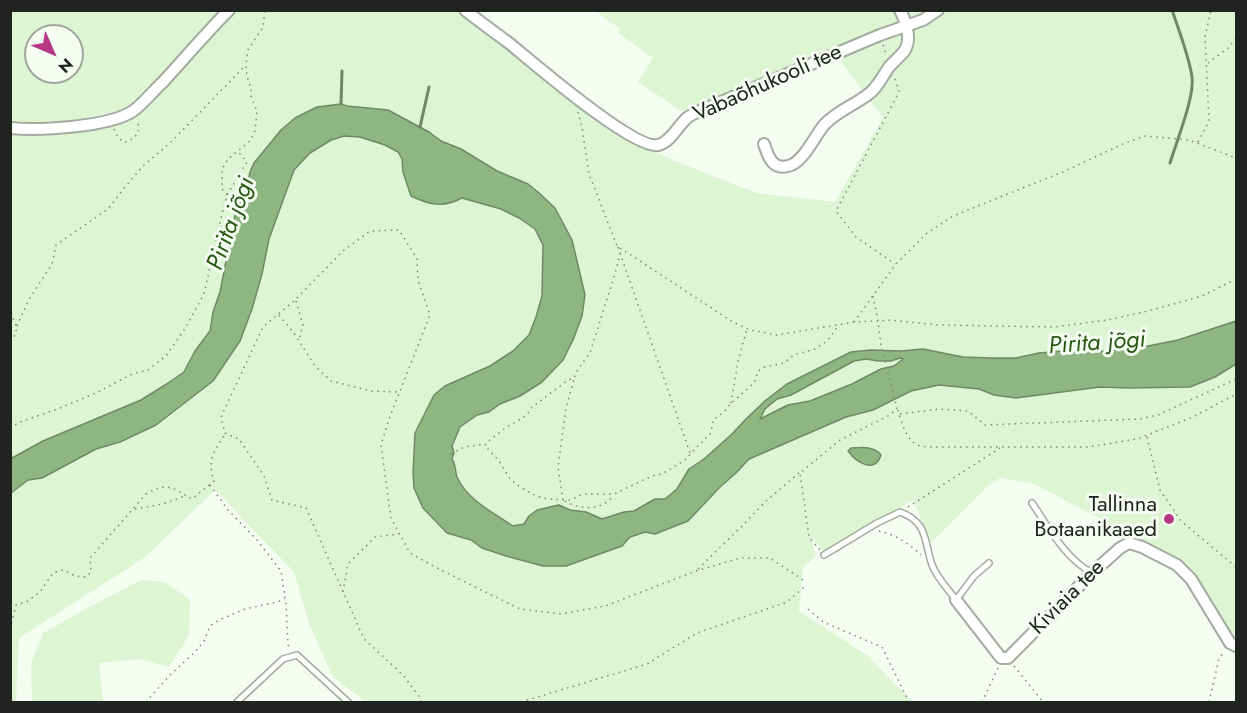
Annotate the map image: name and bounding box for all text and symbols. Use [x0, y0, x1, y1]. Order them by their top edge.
north arrow [24, 24, 84, 84]
street label: Vabaõhukooli tee [690, 39, 846, 129]
text: N [53, 53, 78, 78]
water label: Pirita jõgi [202, 174, 262, 274]
water label: Pirita jõgi [1048, 326, 1146, 362]
place label: Tallinna Botaanikaaed [1034, 493, 1157, 544]
marker: Tallinna Botaanikaaed [1162, 512, 1176, 526]
street label: Kiviaia tee [1025, 555, 1111, 641]

